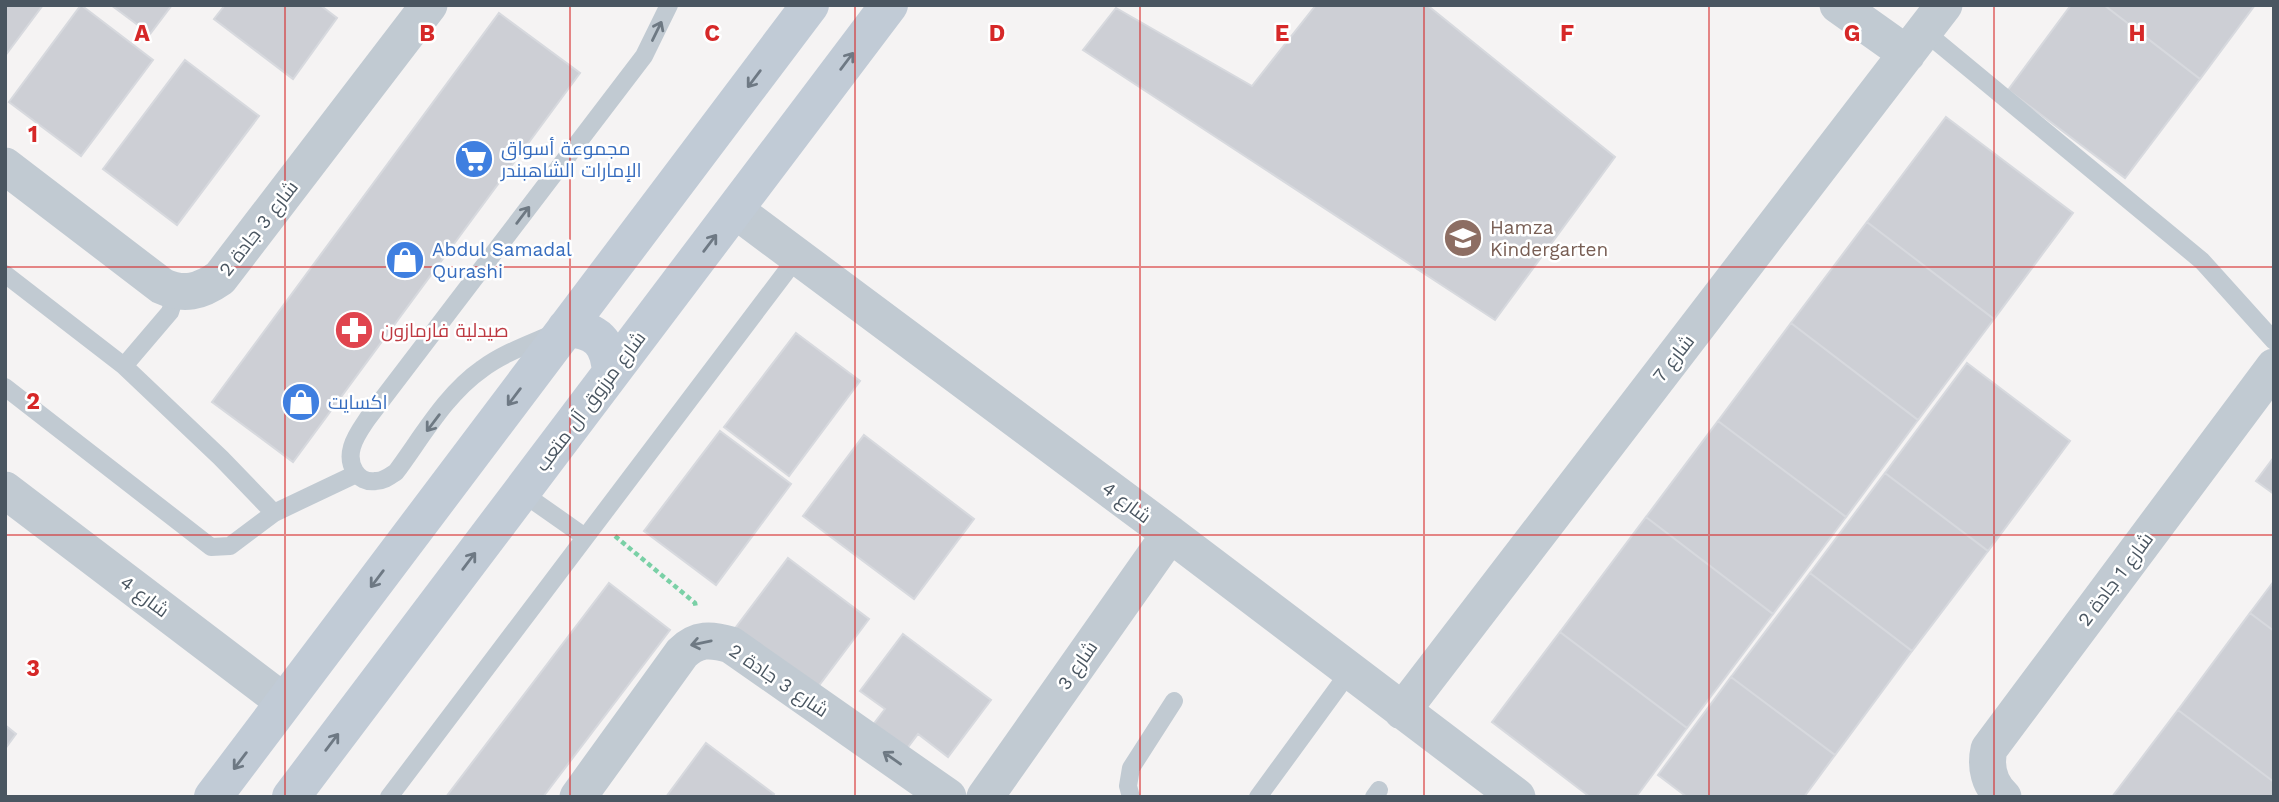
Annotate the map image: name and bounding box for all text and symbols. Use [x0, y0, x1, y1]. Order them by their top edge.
text: A [134, 20, 150, 47]
text: B [419, 20, 435, 47]
text: C [704, 20, 720, 47]
text: D [989, 20, 1005, 47]
text: E [1275, 20, 1289, 47]
text: F [1560, 20, 1574, 47]
text: G [1844, 20, 1860, 47]
text: H [2128, 20, 2146, 47]
one-way arrow [651, 21, 664, 42]
one-way arrow [840, 52, 854, 71]
one-way arrow [747, 69, 762, 88]
text: 1 [28, 121, 38, 148]
place label: مجموعة أسواق الإمارات الشاهبندر [500, 137, 642, 182]
supermarket icon: مجموعة أسواق الإمارات الشاهبندر [453, 138, 495, 180]
street label: شارع 3 جادة 2 [214, 176, 304, 282]
one-way arrow [516, 206, 531, 224]
place label: Hamza Kindergarten [1490, 216, 1608, 261]
school or university icon: Hamza Kindergarten [1442, 217, 1484, 259]
one-way arrow [702, 234, 717, 252]
place label: Abdul Samadal Qurashi [432, 238, 572, 283]
shop icon: Abdul Samadal Qurashi [384, 239, 426, 281]
pharmacy icon: صيدلية فارمازون [333, 309, 375, 351]
place label: صيدلية فارمازون [381, 319, 509, 342]
street label: شارع مرزوق آل متعب [530, 327, 652, 477]
street label: شارع 7 [1648, 330, 1701, 388]
shop icon: اكسايت [280, 381, 322, 423]
text: 2 [26, 388, 40, 415]
one-way arrow [506, 388, 521, 406]
place label: اكسايت [328, 391, 388, 414]
one-way arrow [426, 413, 441, 432]
street label: شارع 4 [1097, 477, 1156, 530]
street label: شارع 1 جادة 2 [2073, 528, 2160, 632]
one-way arrow [462, 552, 476, 571]
one-way arrow [369, 569, 384, 588]
street label: شارع 4 [115, 571, 174, 624]
street label: شارع 3 [1052, 636, 1104, 695]
one-way arrow [691, 638, 713, 651]
street label: شارع 3 جادة 2 [724, 639, 833, 724]
text: 3 [26, 655, 40, 682]
one-way arrow [324, 734, 339, 752]
one-way arrow [232, 751, 247, 770]
one-way arrow [883, 751, 902, 765]

